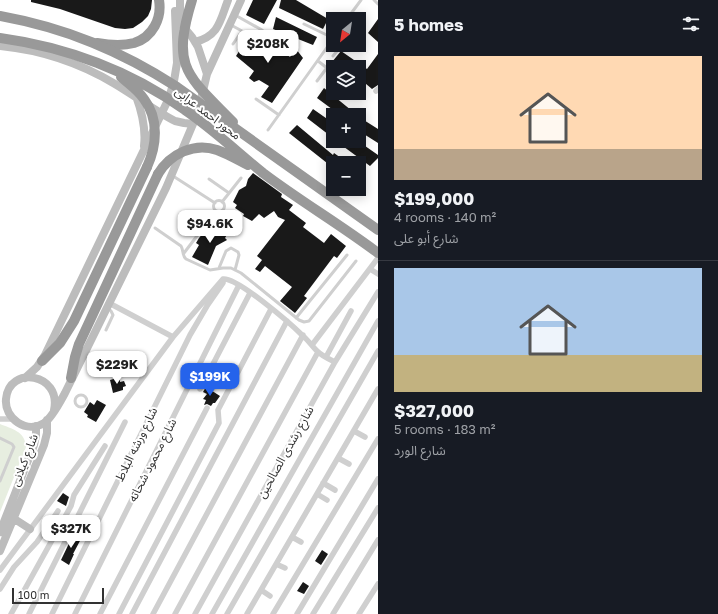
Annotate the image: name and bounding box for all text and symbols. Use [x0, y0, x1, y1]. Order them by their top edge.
north arrow [326, 12, 366, 52]
map controls [326, 12, 366, 196]
icon: filters [680, 13, 702, 35]
text: 5 homes [394, 14, 464, 35]
pin: $208K [240, 30, 296, 64]
text: $208K [247, 35, 289, 51]
button: layers [326, 60, 366, 100]
icon: home [512, 82, 584, 154]
street label: محور احمد عرابى [172, 83, 244, 143]
button: + [326, 108, 366, 148]
button: − [326, 156, 366, 196]
text: $199,000 [394, 188, 474, 209]
text: 4 rooms · 140 m² [394, 209, 496, 225]
pin: $94.6K [177, 210, 243, 244]
text: $94.6K [187, 215, 233, 231]
text: شارع أبو على [394, 230, 459, 246]
icon: home [512, 294, 584, 366]
pin: $229K [89, 351, 145, 385]
text: $229K [96, 356, 138, 372]
pin: $199K [182, 363, 238, 397]
text: $199K [189, 368, 231, 384]
text: $327,000 [394, 400, 474, 421]
street label: شارع رشدى الصالحين [253, 403, 318, 502]
street label: شارع ورشه البلاط [112, 404, 162, 484]
street label: شارع محمود شحاته [125, 416, 181, 505]
text: 5 rooms · 183 m² [394, 421, 495, 437]
street label: شارع كيلانى [7, 432, 43, 489]
text: شارع الورد [394, 442, 446, 458]
pin: $327K [43, 515, 99, 549]
text: $327K [50, 520, 92, 536]
scale bar [12, 586, 104, 605]
text: 100 m [18, 588, 49, 601]

